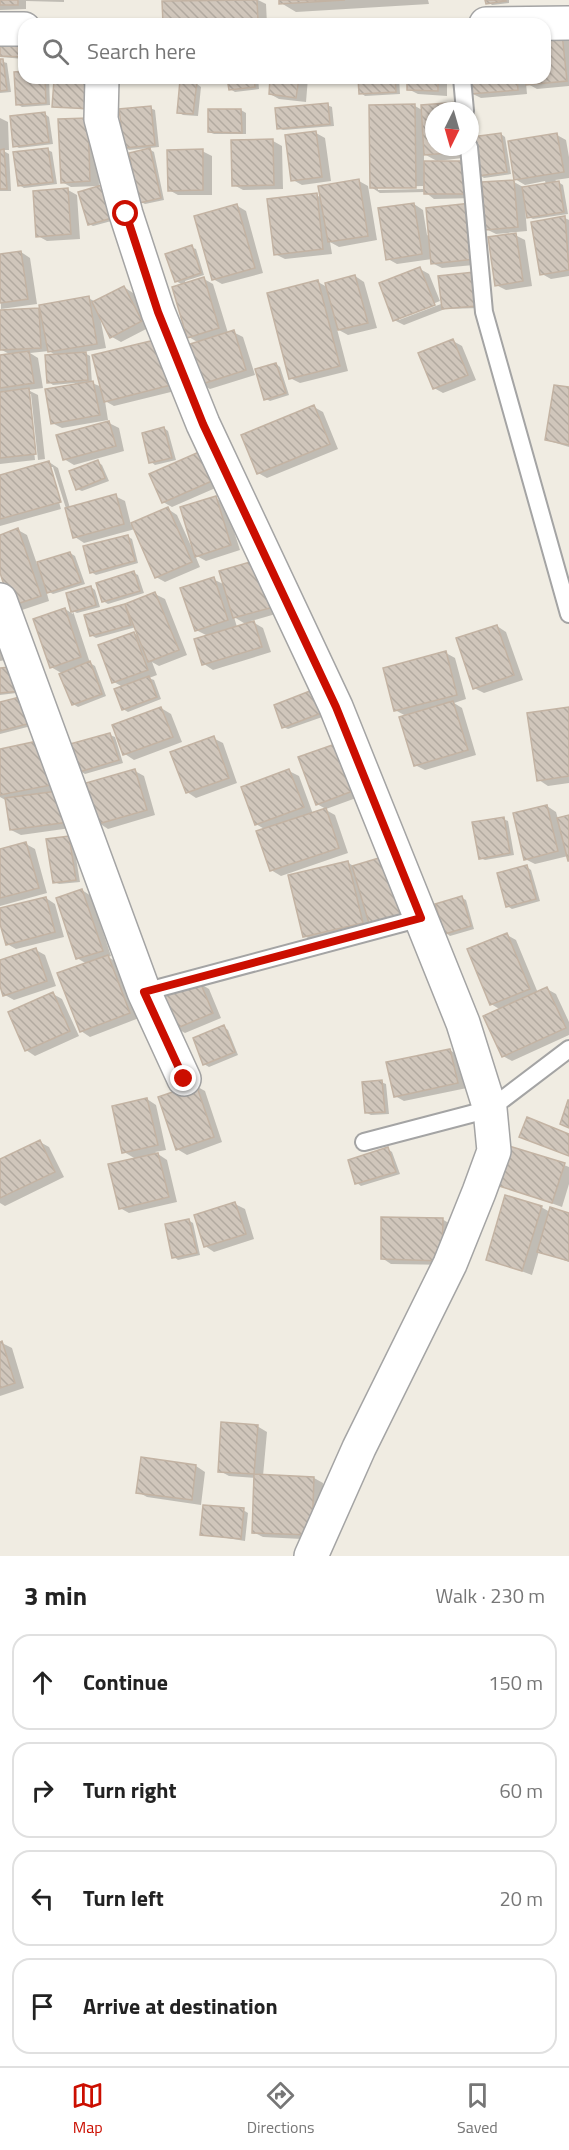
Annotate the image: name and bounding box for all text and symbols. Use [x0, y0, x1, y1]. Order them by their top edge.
search box [18, 18, 551, 84]
text: Search here [87, 34, 196, 68]
icon: search [39, 35, 72, 68]
north arrow [425, 102, 479, 156]
route start [112, 200, 138, 226]
route end [170, 1065, 196, 1091]
text: 3 min [24, 1576, 87, 1615]
text: Walk · 230 m [436, 1580, 545, 1611]
text: Continue [83, 1665, 168, 1699]
icon: ahead [26, 1666, 59, 1699]
text: 150 m [488, 1667, 543, 1698]
text: Turn right [83, 1773, 177, 1807]
icon: right [26, 1774, 59, 1807]
text: 60 m [499, 1775, 543, 1806]
text: Turn left [83, 1881, 164, 1915]
icon: left [26, 1882, 59, 1915]
text: 20 m [499, 1883, 543, 1914]
text: Arrive at destination [83, 1989, 278, 2023]
icon: arrive [26, 1990, 59, 2023]
tab: Map [71, 2079, 104, 2139]
tab: Directions [247, 2079, 315, 2139]
tab: Saved [457, 2079, 498, 2139]

